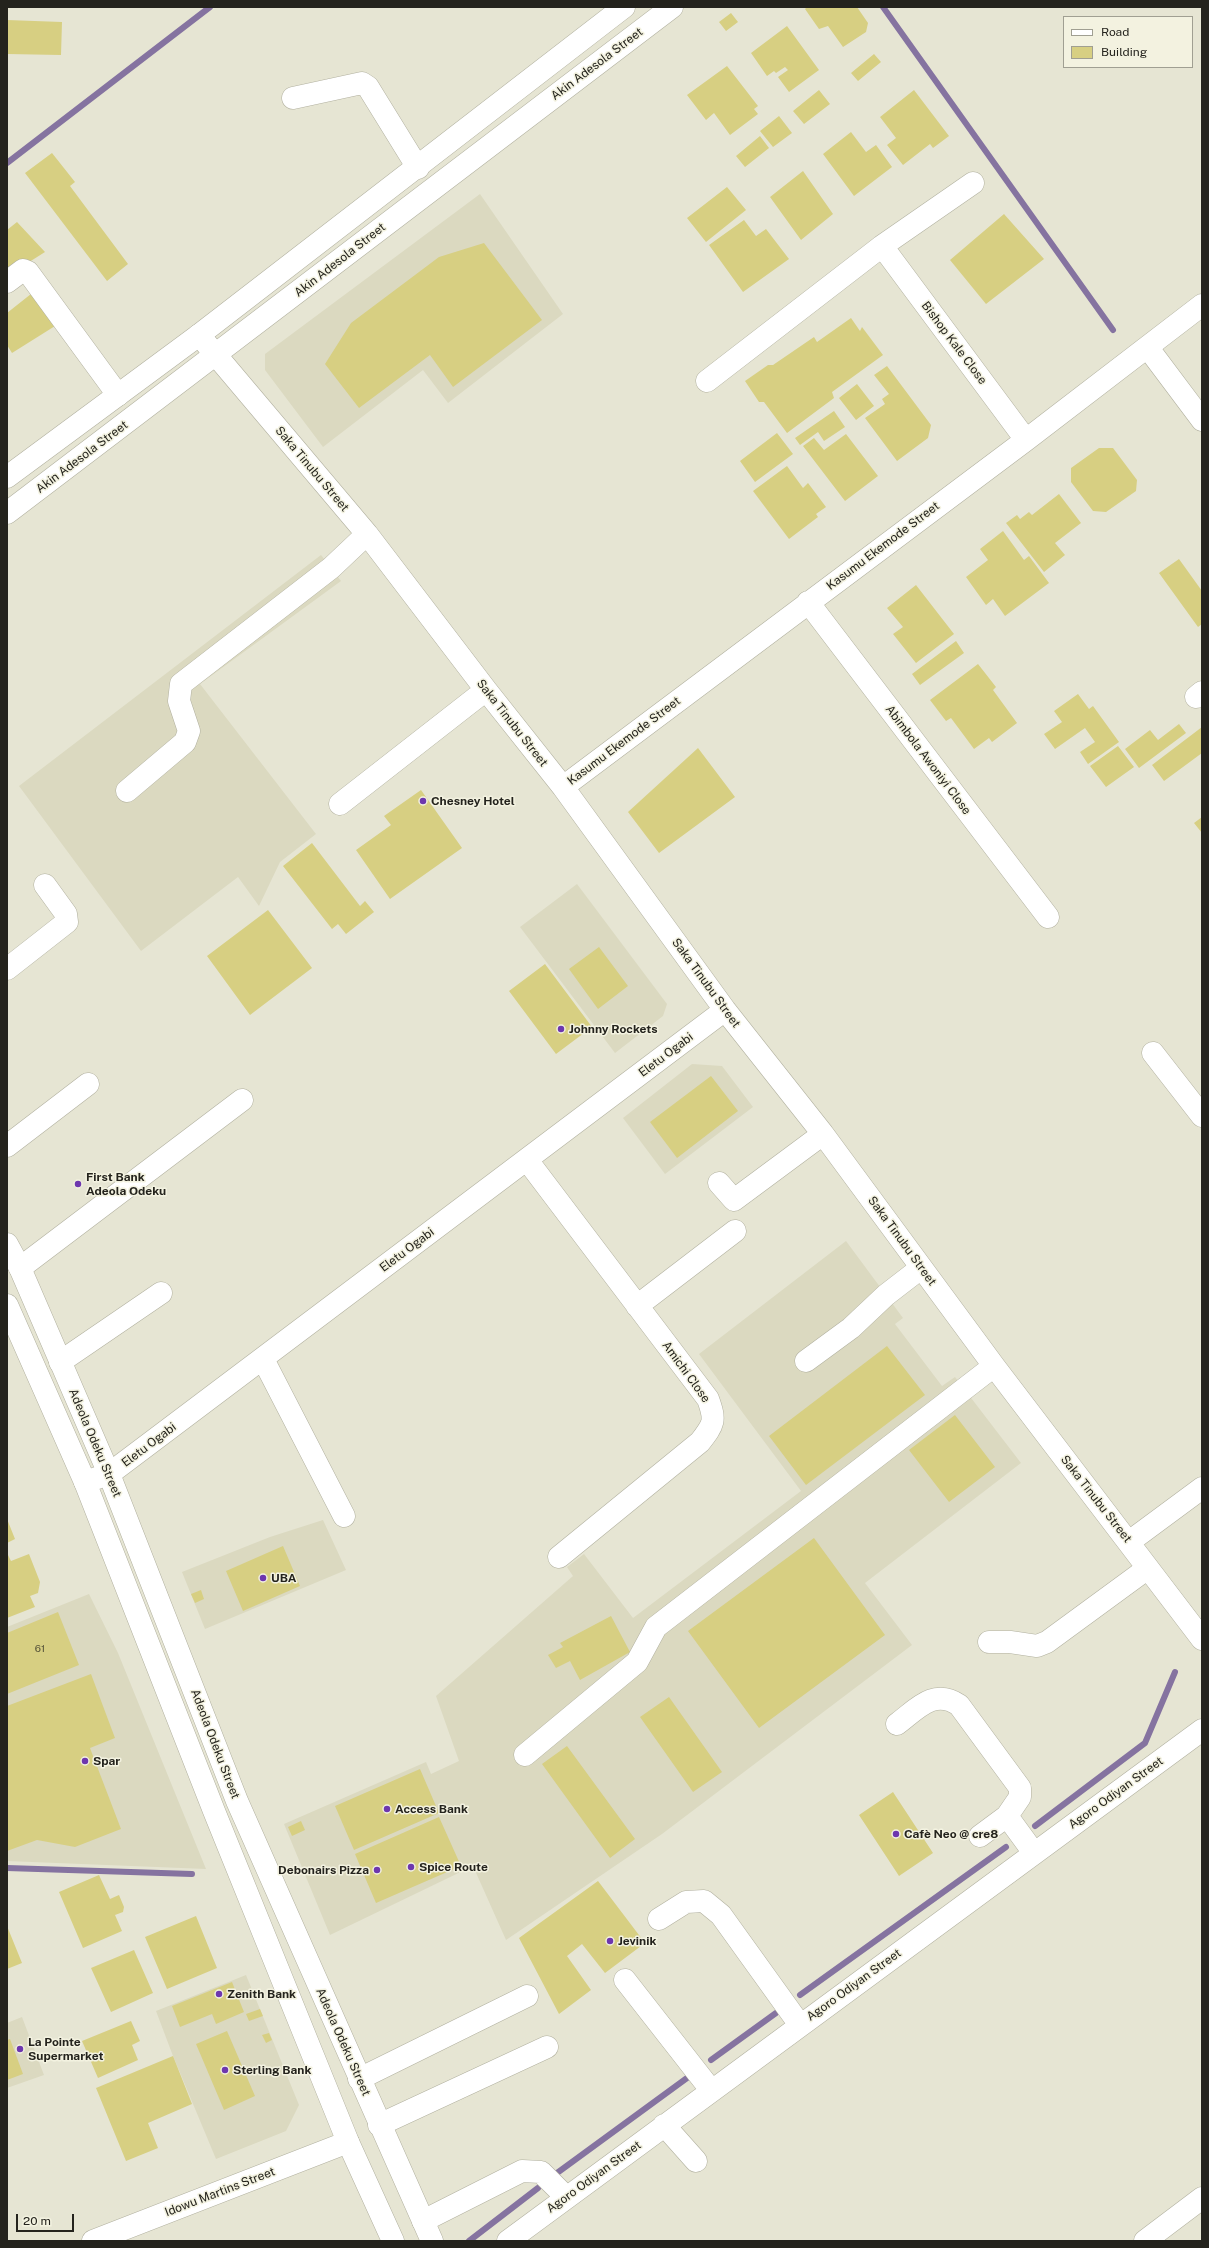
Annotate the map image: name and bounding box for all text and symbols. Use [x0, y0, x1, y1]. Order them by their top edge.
legend [1063, 16, 1193, 68]
street label: Akin Adesola Street [548, 25, 646, 103]
text: Road [1101, 25, 1129, 39]
text: Building [1101, 45, 1147, 59]
street label: Akin Adesola Street [292, 220, 388, 300]
street label: Bishop Kale Close [918, 299, 990, 387]
street label: Akin Adesola Street [33, 418, 131, 496]
street label: Saka Tinubu Street [272, 423, 352, 515]
street label: Kasumu Ekemode Street [824, 499, 942, 593]
street label: Saka Tinubu Street [473, 676, 551, 770]
street label: Kasumu Ekemode Street [565, 694, 683, 788]
street label: Abimbola Awoniyi Close [882, 702, 974, 818]
place label: Chesney Hotel [431, 794, 515, 808]
marker: Chesney Hotel [418, 796, 428, 806]
street label: Saka Tinubu Street [669, 935, 743, 1031]
place label: Johnny Rockets [569, 1022, 658, 1036]
marker: Johnny Rockets [556, 1024, 566, 1034]
street label: Eletu Ogabi [636, 1030, 696, 1080]
place label: First Bank Adeola Odeku [86, 1170, 166, 1198]
marker: First Bank Adeola Odeku [73, 1179, 83, 1189]
street label: Saka Tinubu Street [865, 1193, 939, 1289]
street label: Eletu Ogabi [377, 1225, 437, 1275]
street label: Amichi Close [659, 1339, 713, 1405]
street label: Adeola Odeku Street [66, 1387, 124, 1499]
street label: Eletu Ogabi [119, 1420, 179, 1470]
street label: Saka Tinubu Street [1057, 1452, 1135, 1546]
place label: UBA [271, 1571, 296, 1585]
marker: UBA [258, 1573, 268, 1583]
house number: 61 [35, 1643, 45, 1655]
street label: Adeola Odeku Street [187, 1687, 243, 1801]
place label: Spar [93, 1754, 120, 1768]
street label: Agoro Odiyan Street [1066, 1754, 1166, 1832]
marker: Spar [80, 1756, 90, 1766]
place label: Access Bank [395, 1802, 468, 1816]
marker: Access Bank [382, 1804, 392, 1814]
place label: Cafè Neo @ cre8 [904, 1827, 998, 1841]
marker: Cafè Neo @ cre8 [891, 1829, 901, 1839]
place label: Spice Route [419, 1860, 488, 1874]
marker: Spice Route [406, 1862, 416, 1872]
place label: Debonairs Pizza [278, 1863, 369, 1877]
marker: Debonairs Pizza [372, 1865, 382, 1875]
place label: Jevinik [618, 1934, 656, 1948]
marker: Jevinik [605, 1936, 615, 1946]
street label: Agoro Odiyan Street [804, 1946, 904, 2024]
street label: Adeola Odeku Street [313, 1986, 373, 2098]
place label: Zenith Bank [227, 1987, 296, 2001]
marker: Zenith Bank [214, 1989, 224, 1999]
place label: La Pointe Supermarket [28, 2035, 103, 2063]
marker: La Pointe Supermarket [15, 2044, 25, 2054]
place label: Sterling Bank [233, 2063, 311, 2077]
marker: Sterling Bank [220, 2065, 230, 2075]
street label: Agoro Odiyan Street [544, 2138, 644, 2216]
street label: Idowu Martins Street [163, 2164, 277, 2220]
scale bar [18, 2206, 76, 2232]
text: 20 m [23, 2214, 51, 2228]

